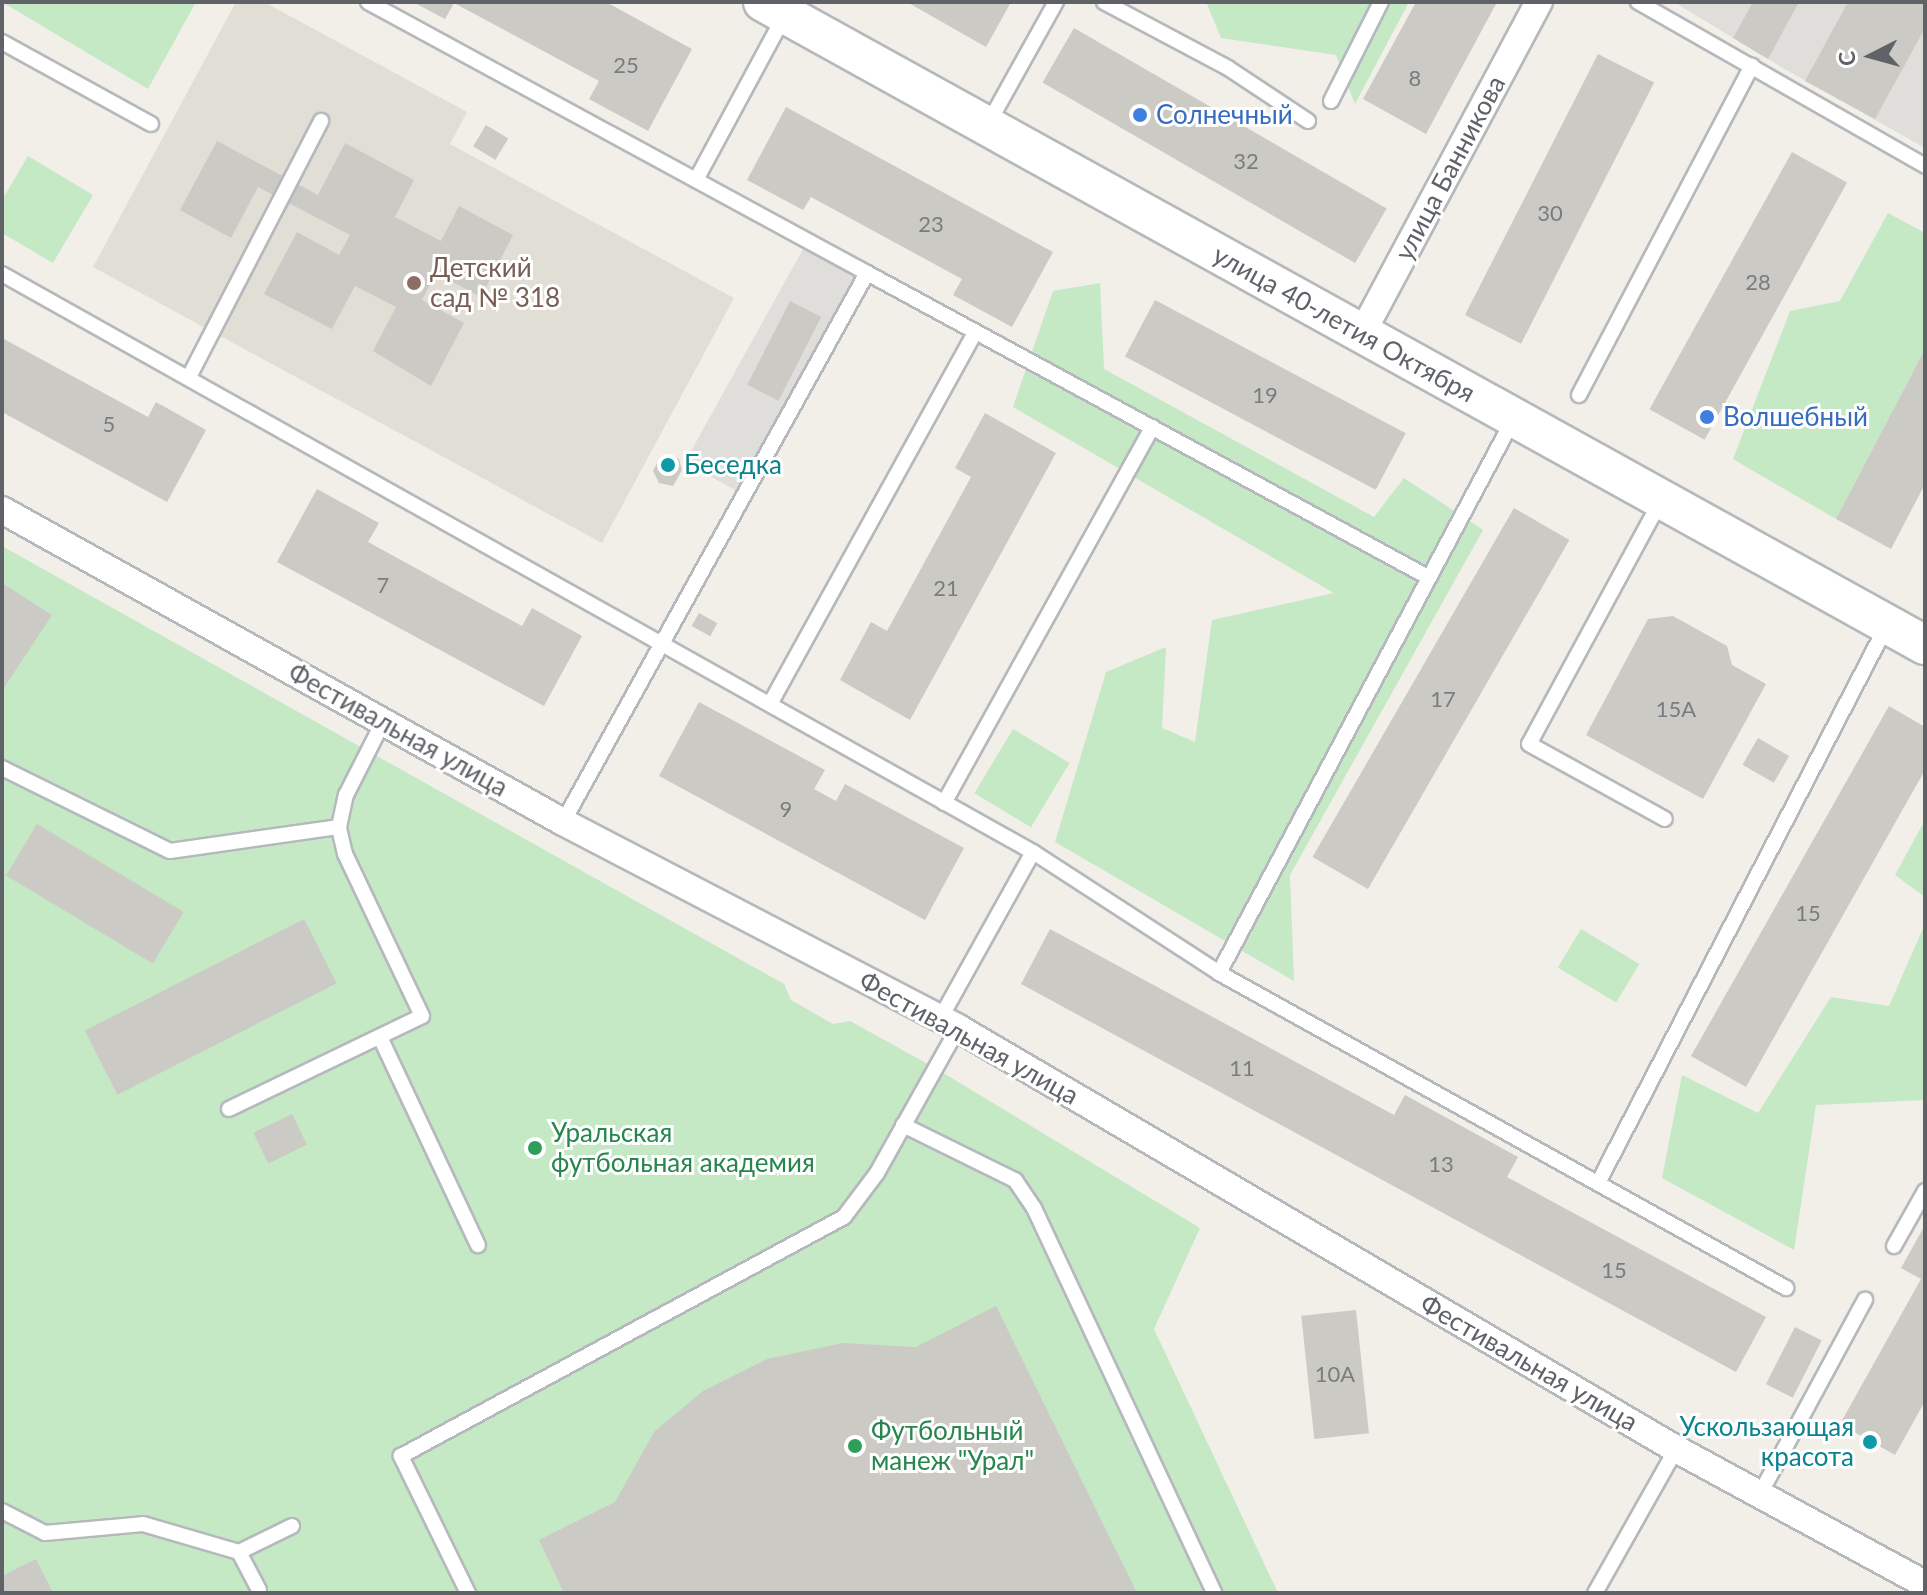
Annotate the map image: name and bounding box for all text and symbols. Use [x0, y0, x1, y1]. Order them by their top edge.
north arrow [1831, 16, 1911, 96]
text: С [1832, 50, 1861, 67]
house number: 25 [613, 52, 639, 78]
house number: 8 [1409, 65, 1421, 91]
street label: улица Банникова [1388, 70, 1512, 266]
place label: Солнечный [1156, 99, 1293, 131]
marker: Солнечный [1131, 106, 1149, 124]
house number: 32 [1233, 148, 1259, 174]
house number: 30 [1537, 200, 1563, 226]
house number: 23 [918, 211, 944, 237]
street label: улица 40-летия Октября [1208, 239, 1480, 409]
place label: Детский сад № 318 [430, 252, 560, 314]
house number: 28 [1745, 269, 1771, 295]
marker: Детский сад № 318 [405, 274, 423, 292]
house number: 19 [1252, 382, 1278, 408]
place label: Волшебный [1723, 401, 1868, 433]
marker: Волшебный [1698, 408, 1716, 426]
house number: 5 [103, 411, 115, 437]
place label: Беседка [684, 449, 782, 481]
marker: Беседка [659, 456, 677, 474]
house number: 7 [377, 572, 389, 598]
house number: 21 [933, 575, 959, 601]
street label: Фестивальная улица [283, 657, 513, 803]
house number: 17 [1430, 686, 1456, 712]
house number: 15А [1656, 696, 1696, 722]
house number: 9 [780, 796, 792, 822]
house number: 15 [1795, 900, 1821, 926]
street label: Фестивальная улица [854, 965, 1084, 1111]
house number: 11 [1229, 1055, 1255, 1081]
place label: Уральская футбольная академия [551, 1117, 815, 1178]
marker: Уральская футбольная академия [526, 1139, 544, 1157]
house number: 13 [1428, 1151, 1454, 1177]
house number: 15 [1601, 1257, 1627, 1283]
street label: Фестивальная улица [1415, 1288, 1643, 1438]
house number: 10А [1315, 1361, 1355, 1387]
place label: Ускользающая красота [1680, 1411, 1854, 1472]
place label: Футбольный манеж "Урал" [871, 1415, 1034, 1476]
marker: Ускользающая красота [1861, 1433, 1879, 1451]
marker: Футбольный манеж "Урал" [846, 1437, 864, 1455]

